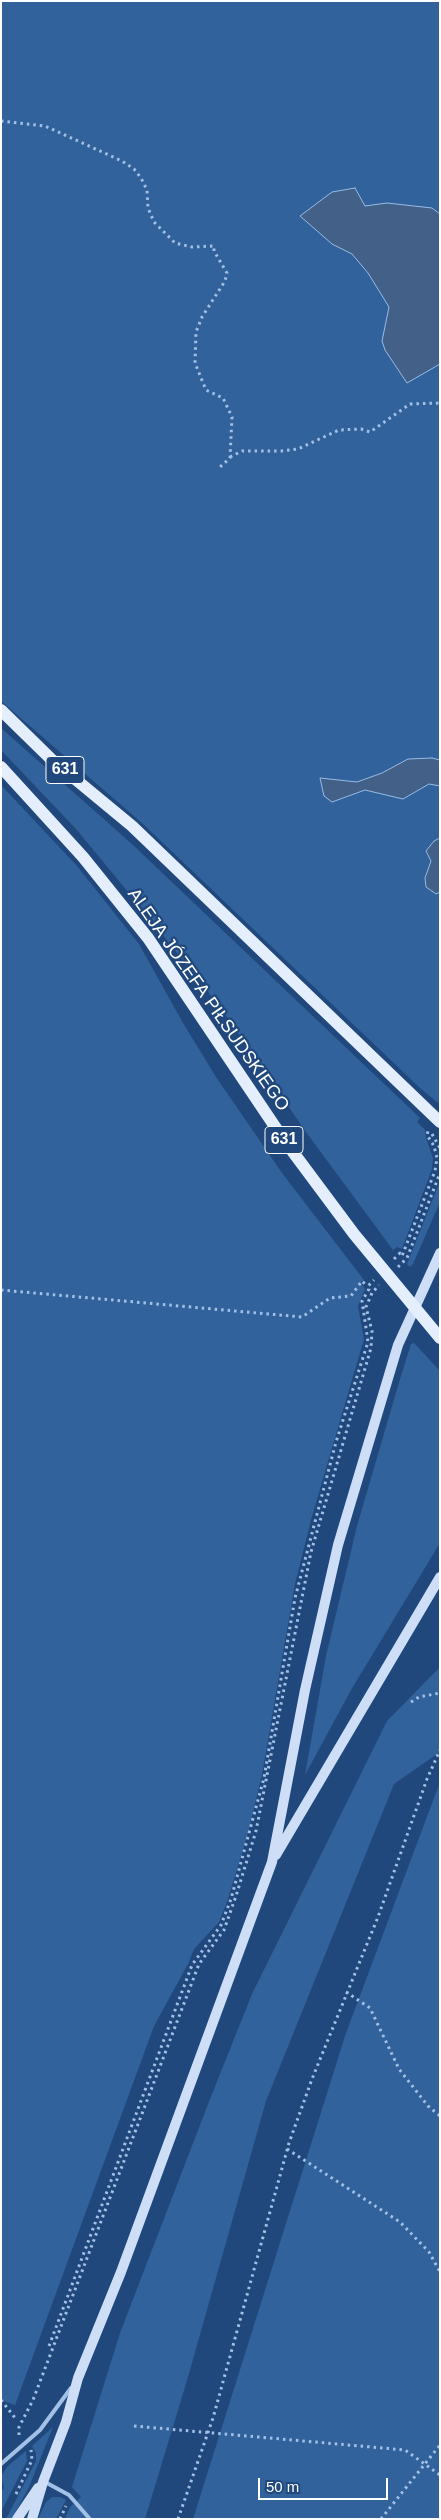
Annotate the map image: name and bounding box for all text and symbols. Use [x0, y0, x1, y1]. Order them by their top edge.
road number: 631 [46, 756, 84, 784]
street label: ALEJA JÓZEFA PIŁSUDSKIEGO [123, 884, 293, 1116]
road number: 631 [265, 1126, 303, 1154]
scale bar [261, 2468, 391, 2500]
text: 50 m [266, 2478, 299, 2495]

